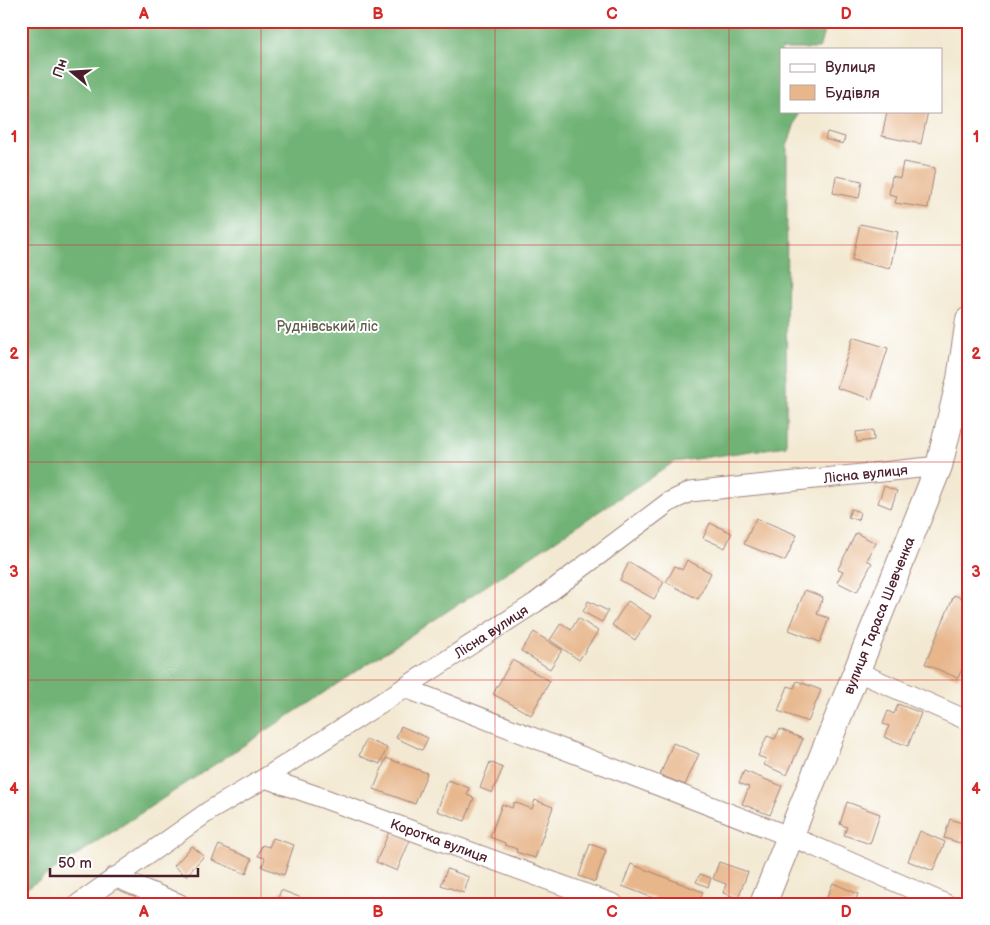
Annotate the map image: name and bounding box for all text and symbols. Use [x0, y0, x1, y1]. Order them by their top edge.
text: A [138, 5, 149, 24]
text: B [372, 5, 384, 24]
text: C [606, 5, 618, 24]
text: D [840, 5, 852, 24]
north arrow [48, 48, 98, 98]
legend [780, 48, 942, 112]
text: Пн [49, 57, 71, 80]
text: Вулиця [825, 58, 876, 77]
text: Будівля [825, 84, 880, 103]
text: 1 [11, 128, 17, 147]
text: 1 [973, 128, 979, 147]
park label: Руднівський ліс [276, 318, 378, 335]
text: 2 [9, 345, 19, 364]
text: 2 [971, 345, 981, 364]
street label: Лісна вулиця [822, 461, 909, 487]
street label: вулиця Тараса Шевченка [840, 534, 918, 697]
text: 3 [9, 563, 19, 582]
text: 3 [971, 563, 981, 582]
street label: Лісна вулиця [450, 601, 531, 662]
text: 4 [9, 780, 19, 799]
text: 4 [971, 780, 981, 799]
street label: Коротка вулиця [388, 815, 491, 866]
scale bar [50, 845, 198, 877]
text: 50 m [58, 854, 92, 873]
text: A [138, 903, 149, 922]
text: B [372, 903, 384, 922]
text: C [606, 903, 618, 922]
text: D [840, 903, 852, 922]

